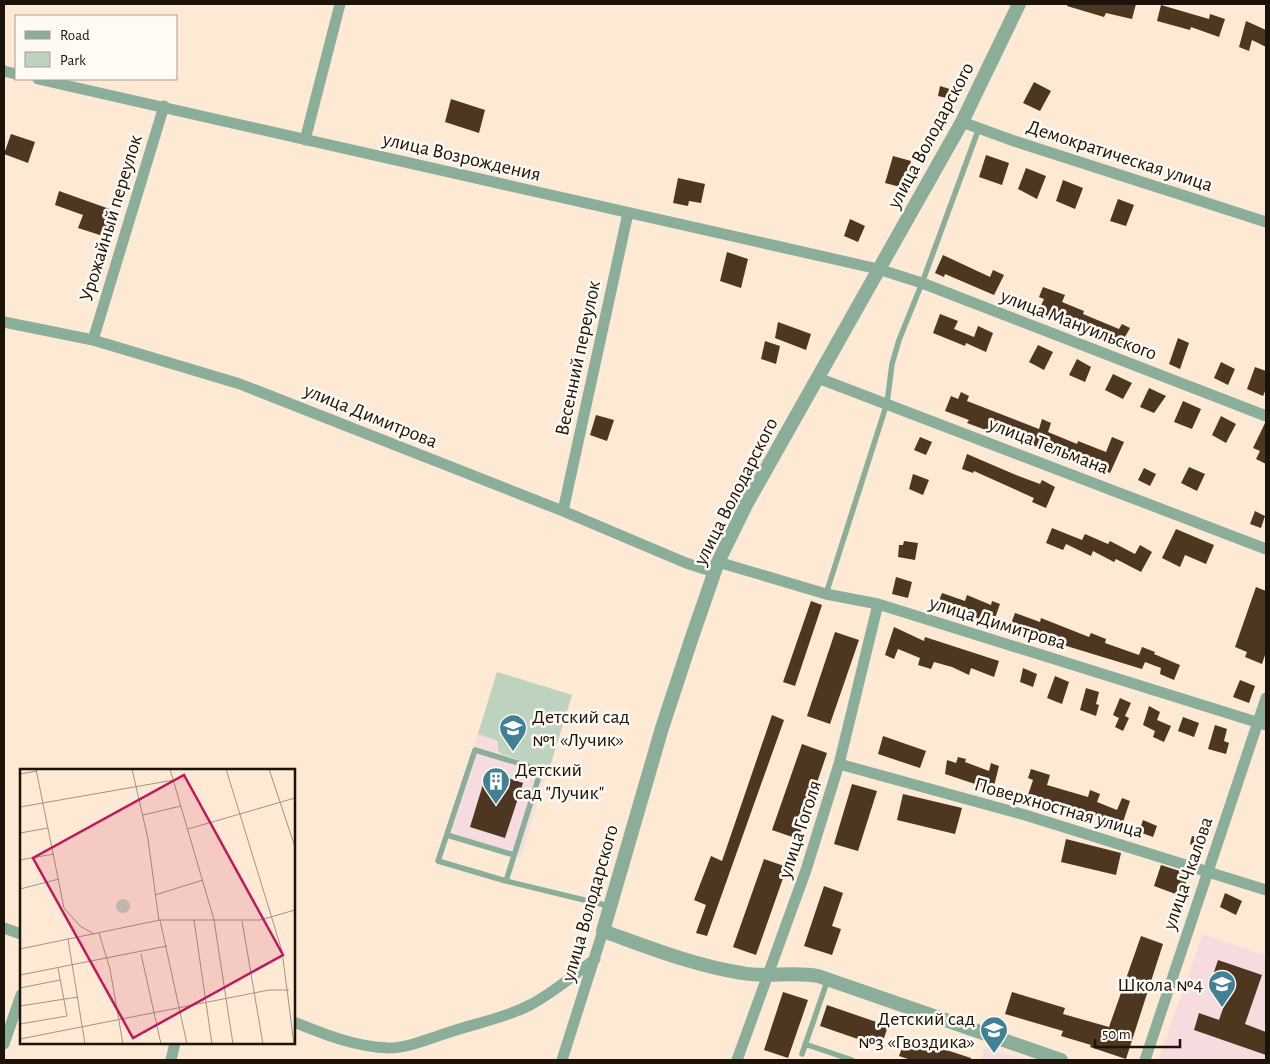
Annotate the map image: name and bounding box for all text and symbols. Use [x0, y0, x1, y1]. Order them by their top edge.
legend [15, 15, 178, 80]
text: Road [60, 28, 90, 43]
text: Park [60, 53, 86, 68]
street label: улица Володарского [884, 59, 978, 213]
street label: Демократическая улица [1024, 116, 1215, 195]
street label: улица Возрождения [380, 129, 543, 185]
street label: Урожайный переулок [76, 133, 146, 304]
street label: Весенний переулок [552, 279, 604, 438]
street label: улица Мануильского [997, 286, 1160, 364]
street label: улица Димитрова [300, 380, 440, 452]
street label: улица Тельмана [985, 414, 1111, 478]
street label: улица Володарского [690, 415, 782, 569]
street label: улица Димитрова [926, 592, 1068, 653]
place label: Детский сад №1 «Лучик» [532, 707, 630, 750]
school or university icon: Детский сад №1 «Лучик» [498, 713, 528, 752]
place label: Детский сад "Лучик" [515, 760, 604, 803]
building icon: Детский сад "Лучик" [481, 766, 511, 805]
inset map [20, 769, 295, 1044]
street label: Поверхностная улица [972, 774, 1146, 842]
street label: улица Гоголя [774, 778, 825, 882]
street label: улица Чкалова [1159, 814, 1217, 933]
street label: улица Володарского [558, 823, 622, 985]
school or university icon: Школа №4 [1207, 969, 1237, 1008]
place label: Школа №4 [1117, 975, 1203, 995]
place label: Детский сад №3 «Гвоздика» [858, 1009, 975, 1052]
school or university icon: Детский сад №3 «Гвоздика» [979, 1015, 1009, 1054]
scale bar [1095, 1016, 1180, 1048]
text: 50 m [1102, 1027, 1131, 1042]

